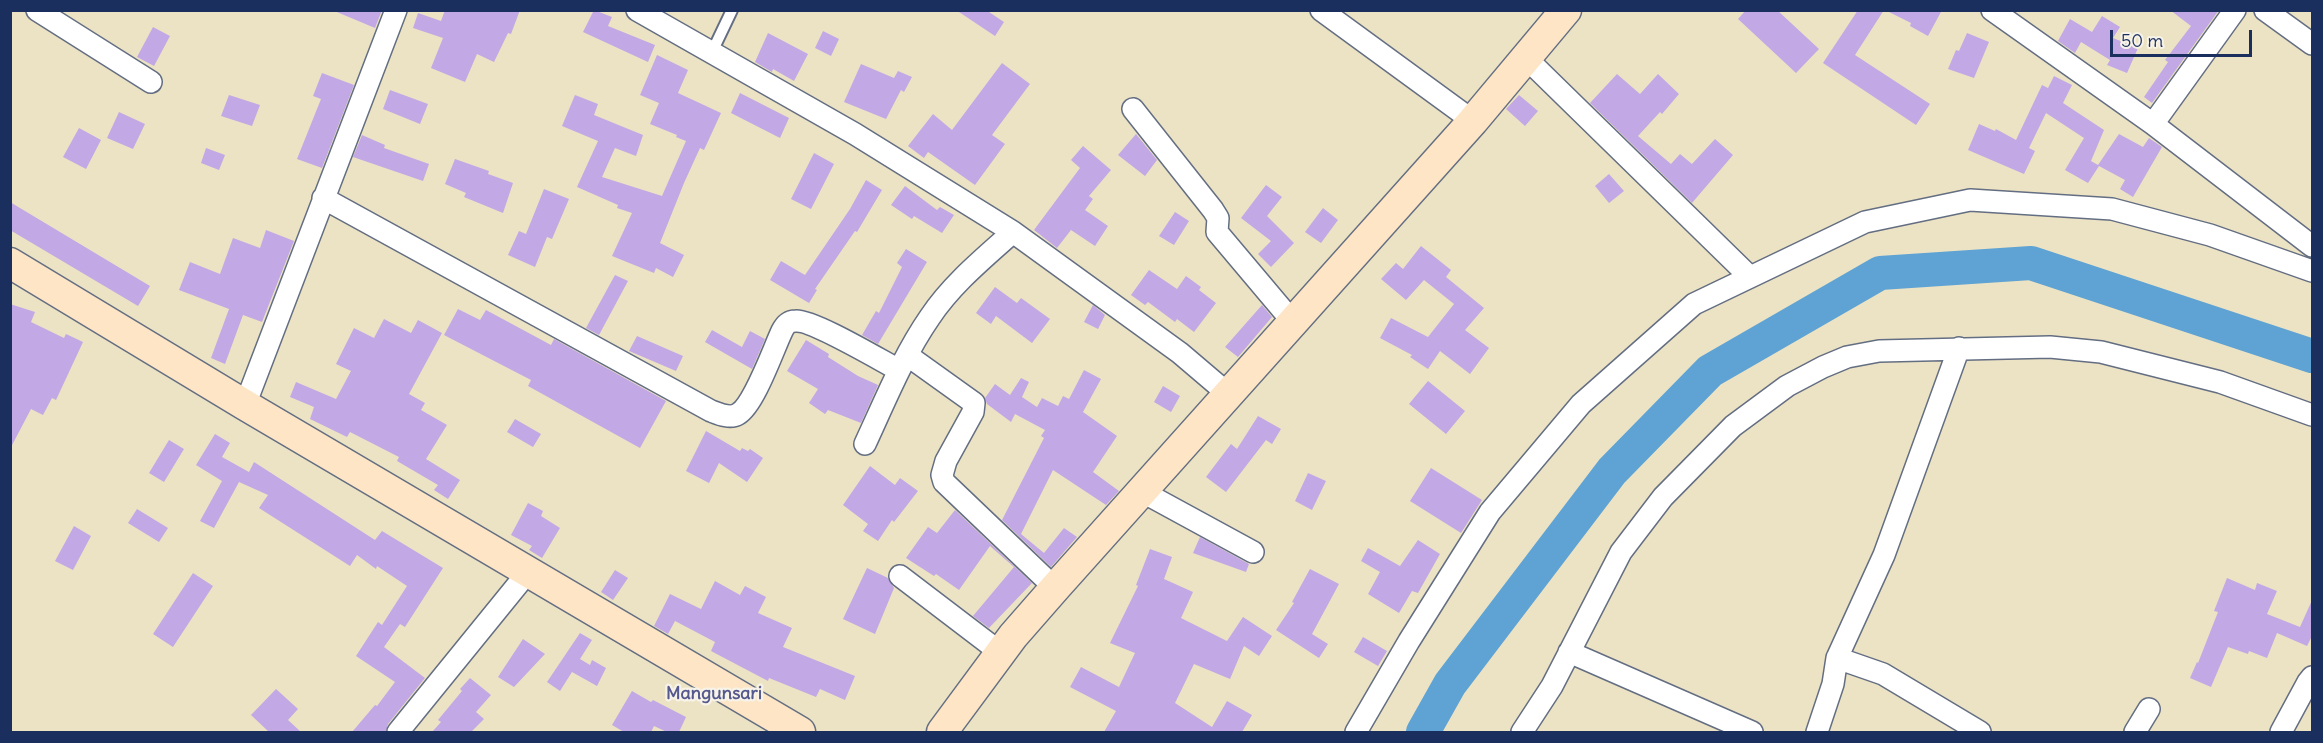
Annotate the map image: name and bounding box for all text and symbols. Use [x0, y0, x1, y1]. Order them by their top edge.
scale bar [2113, 18, 2256, 56]
text: 50 m [2121, 29, 2163, 52]
district label: Mangunsari [666, 683, 762, 705]

